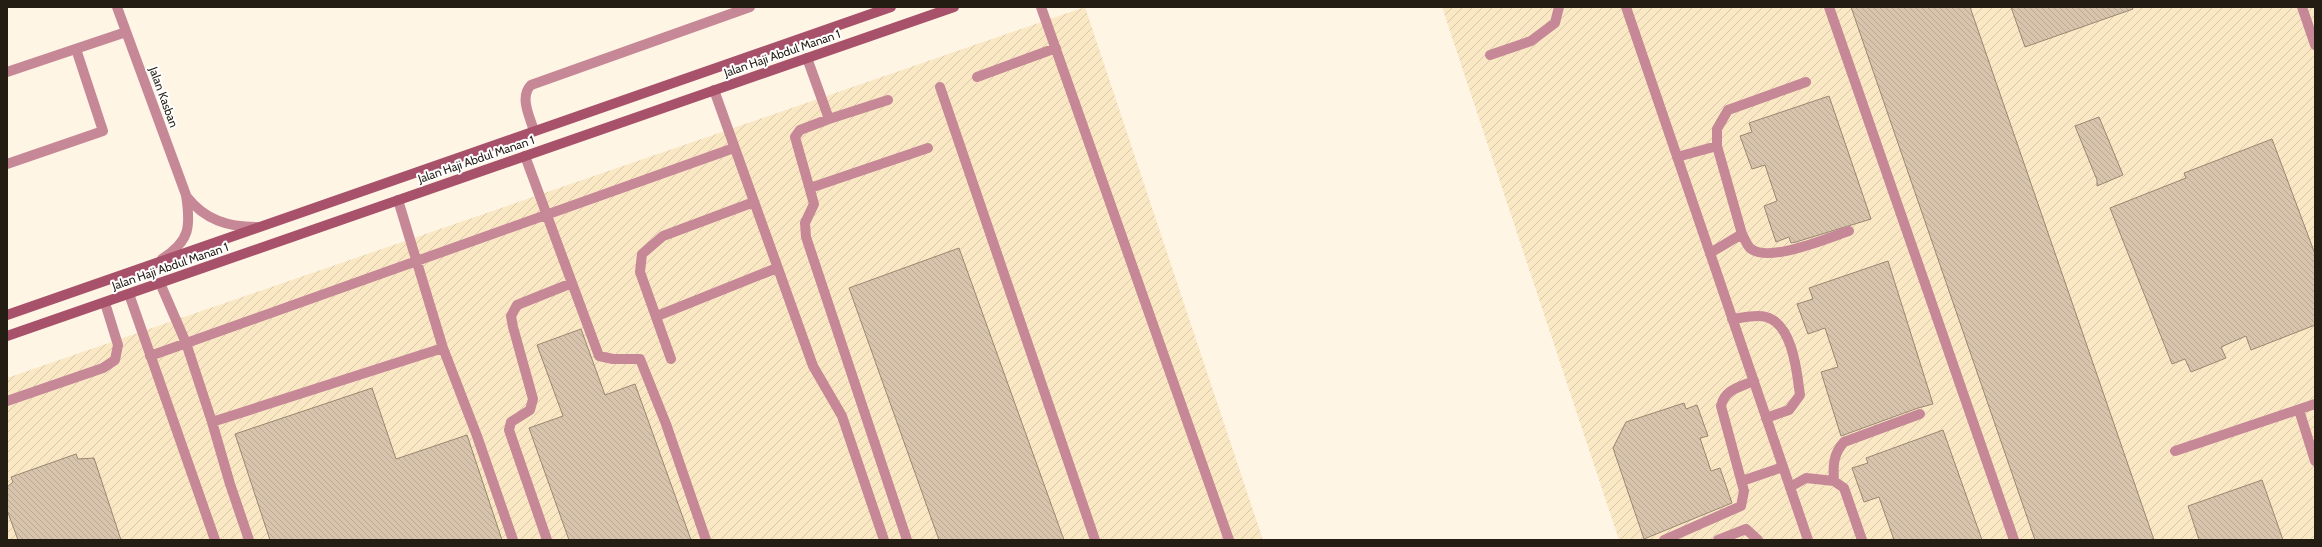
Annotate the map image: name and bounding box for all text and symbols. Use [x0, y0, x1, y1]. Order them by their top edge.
street label: Jalan Haji Abdul Manan 1 [721, 26, 842, 80]
street label: Jalan Kasban [146, 64, 182, 130]
street label: Jalan Haji Abdul Manan 1 [415, 132, 536, 186]
street label: Jalan Haji Abdul Manan 1 [109, 239, 230, 293]

